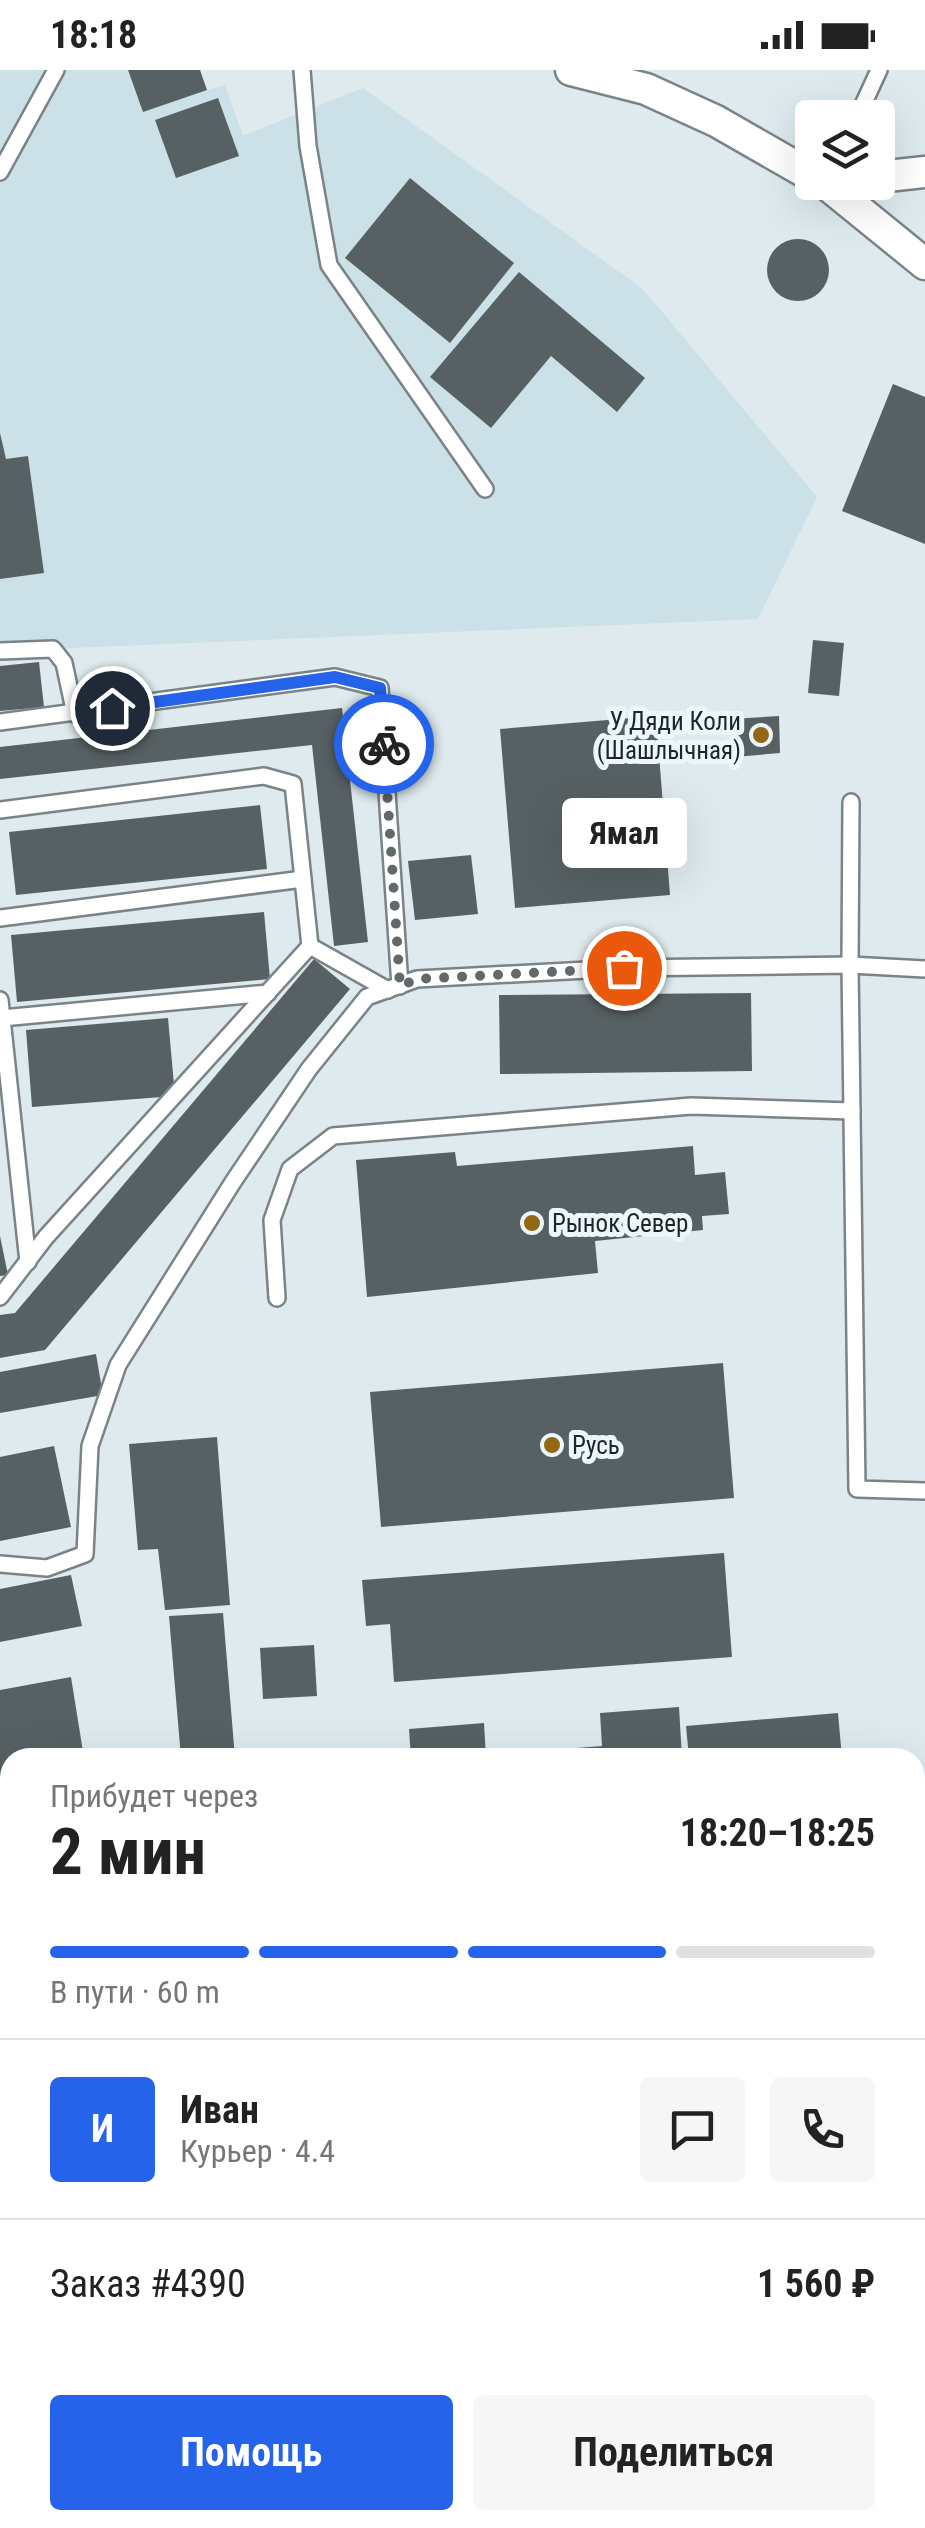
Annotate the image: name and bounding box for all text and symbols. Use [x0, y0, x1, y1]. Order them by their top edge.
text: 18:18 [50, 13, 137, 57]
map controls [795, 100, 895, 200]
button: layers [795, 100, 895, 200]
pin [70, 666, 155, 751]
icon: home [85, 681, 140, 736]
courier [334, 694, 434, 794]
place label: У Дяди Коли (Шашлычная) [597, 707, 741, 765]
icon: bike [357, 717, 412, 772]
marker: У Дяди Коли (Шашлычная) [750, 724, 772, 746]
callout: Ямал [562, 798, 686, 868]
text: Ямал [590, 814, 659, 852]
pin [582, 926, 667, 1011]
icon: bag [597, 941, 652, 996]
place label: Рынок Север [552, 1209, 688, 1238]
marker: Рынок Север [521, 1212, 543, 1234]
place label: Русь [572, 1431, 620, 1460]
marker: Русь [541, 1434, 563, 1456]
text: Прибудет через [50, 1777, 258, 1815]
text: 18:20–18:25 [680, 1811, 875, 1855]
text: 2 мин [50, 1814, 206, 1890]
text: В пути · 60 m [50, 1973, 220, 2011]
button: chat [640, 2077, 745, 2182]
button: phone [770, 2077, 875, 2182]
text: Иван [180, 2088, 259, 2132]
text: И [91, 2107, 114, 2151]
text: Курьер · 4.4 [180, 2132, 335, 2170]
text: Заказ #4390 [50, 2262, 246, 2306]
text: 1 560 ₽ [757, 2262, 875, 2306]
button: Помощь [50, 2395, 453, 2510]
button: Поделиться [473, 2395, 875, 2510]

